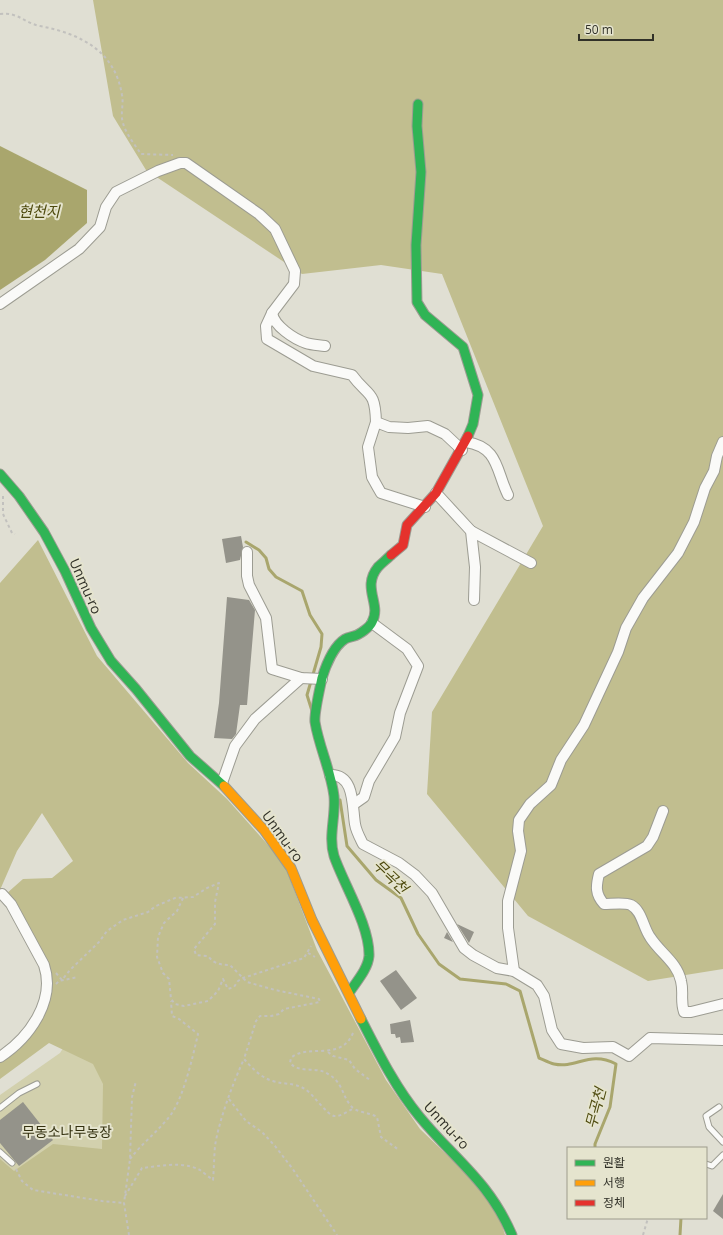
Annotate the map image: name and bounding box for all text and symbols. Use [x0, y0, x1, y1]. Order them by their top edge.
scale bar [579, 16, 653, 42]
text: 50 m [585, 21, 613, 38]
water label: 현천지 [18, 201, 61, 221]
street label: Unmu-ro [65, 555, 107, 617]
street label: Unmu-ro [258, 807, 308, 865]
water label: 무곡천 [369, 854, 414, 899]
water label: 무곡천 [580, 1083, 611, 1131]
street label: Unmu-ro [420, 1097, 474, 1153]
park label: 무동소나무농장 [22, 1122, 112, 1141]
legend [567, 1147, 707, 1219]
text: 원활 [603, 1154, 625, 1171]
text: 서행 [603, 1174, 625, 1191]
text: 정체 [603, 1194, 625, 1211]

